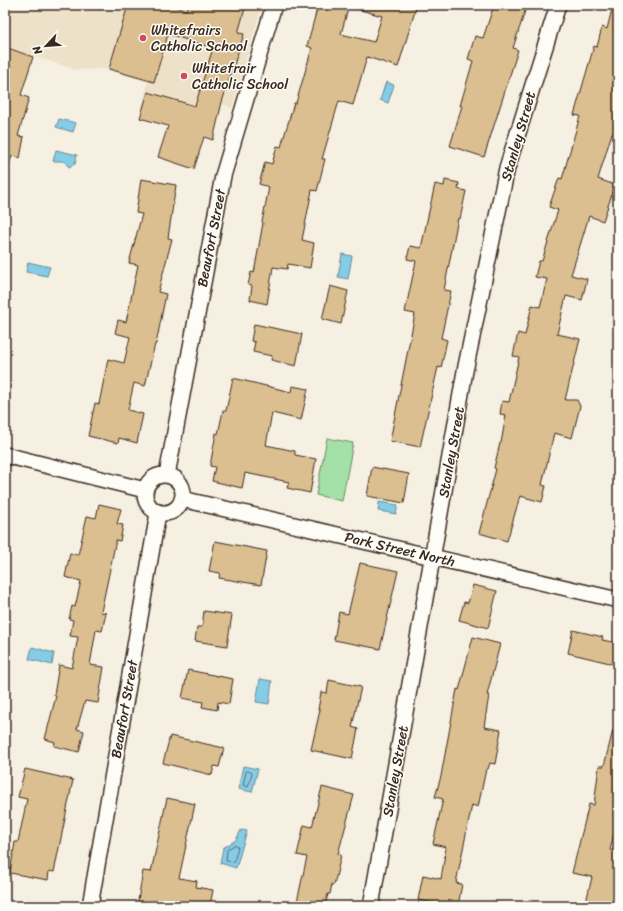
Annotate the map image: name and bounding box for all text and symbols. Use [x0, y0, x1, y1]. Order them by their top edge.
place label: Whitefrairs Catholic School [151, 18, 248, 59]
north arrow [26, 26, 66, 66]
marker: Whitefrairs Catholic School [138, 33, 148, 43]
text: N [27, 42, 48, 59]
place label: Whitefrair Catholic School [192, 56, 289, 97]
marker: Whitefrair Catholic School [179, 71, 189, 81]
street label: Stanley Street [494, 88, 543, 184]
street label: Beaufort Street [190, 186, 234, 289]
street label: Stanley Street [431, 404, 472, 500]
street label: Park Street North [342, 525, 458, 574]
street label: Beaufort Street [104, 657, 146, 760]
street label: Stanley Street [375, 723, 416, 819]

